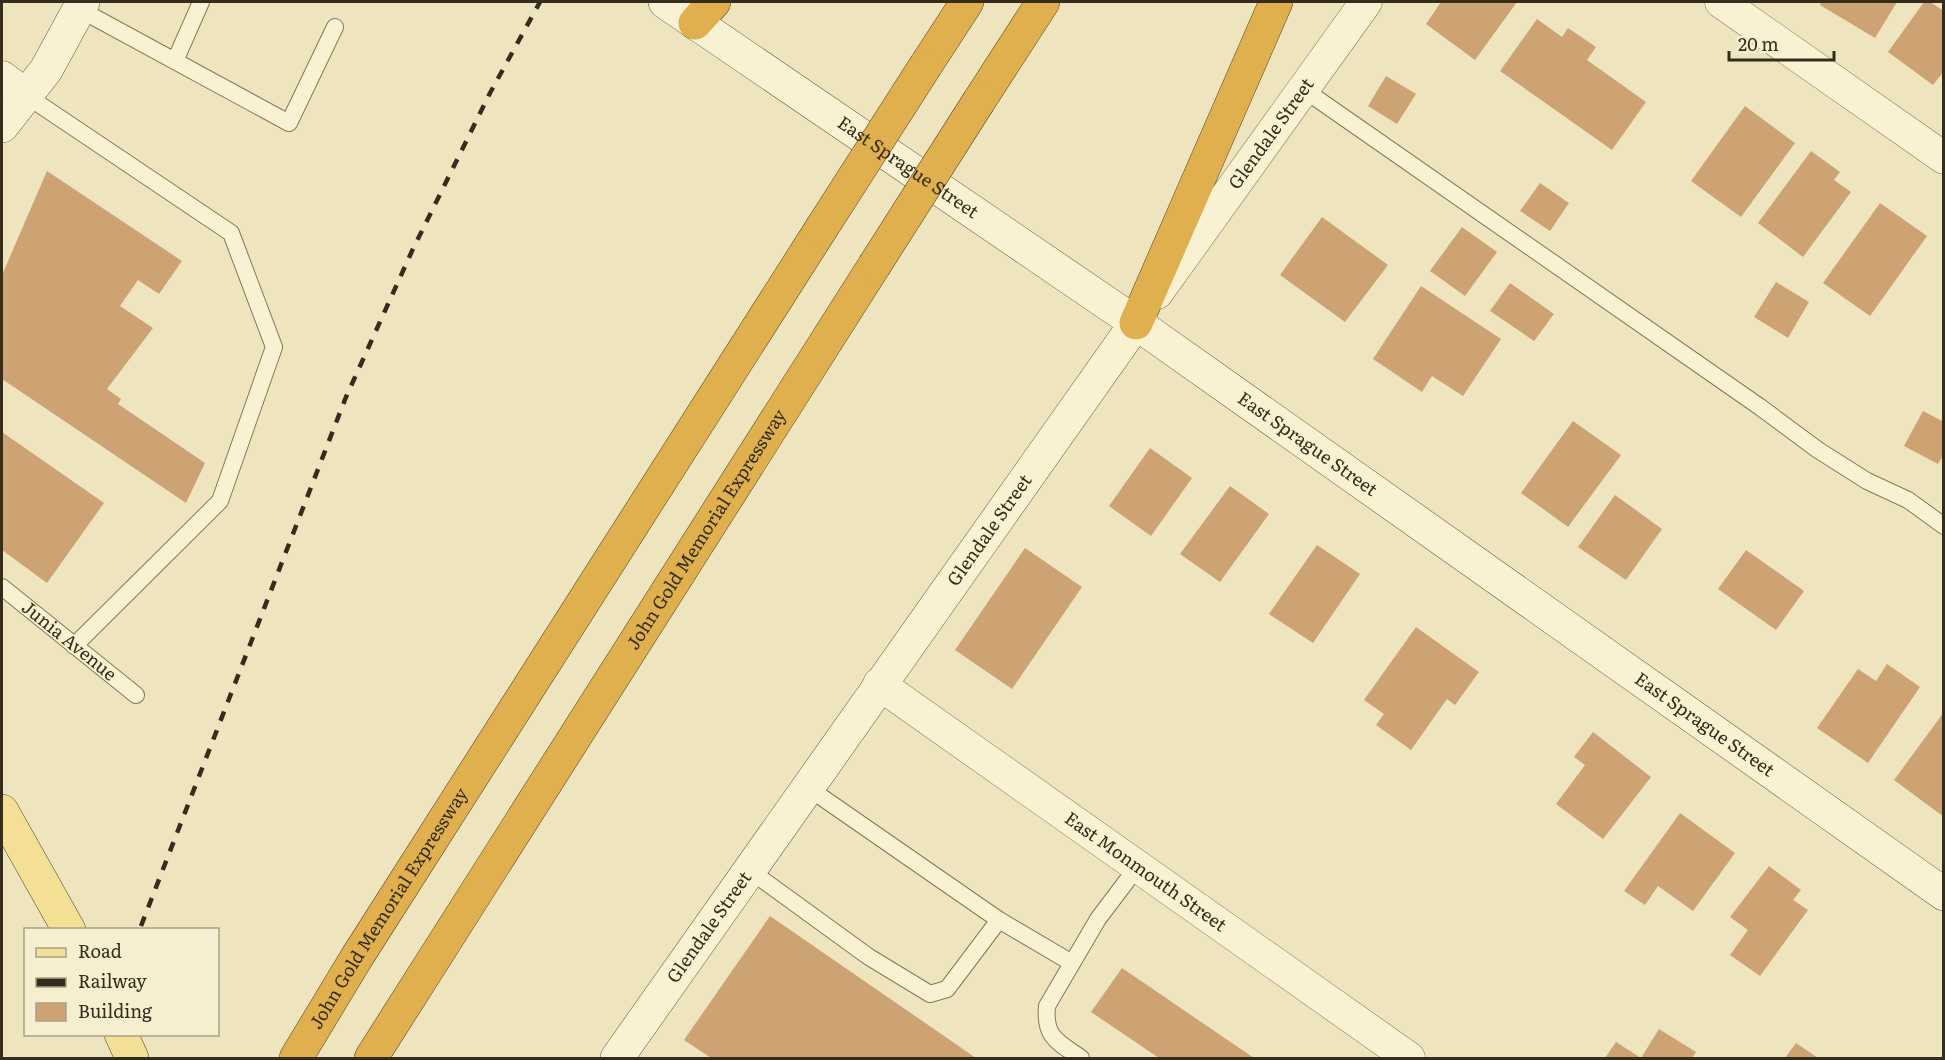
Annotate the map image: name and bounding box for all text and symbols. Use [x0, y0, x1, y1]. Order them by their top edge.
scale bar [1729, 24, 1834, 62]
text: 20 m [1738, 30, 1779, 57]
street label: Glendale Street [1221, 71, 1320, 194]
street label: East Sprague Street [833, 109, 985, 225]
street label: East Sprague Street [1233, 384, 1384, 502]
street label: John Gold Memorial Expressway [619, 403, 792, 654]
street label: Glendale Street [939, 467, 1038, 591]
street label: Junia Avenue [17, 593, 123, 687]
street label: East Sprague Street [1630, 665, 1781, 783]
street label: John Gold Memorial Expressway [302, 781, 474, 1034]
street label: East Monmouth Street [1060, 804, 1233, 938]
street label: Glendale Street [659, 864, 757, 988]
legend [24, 928, 219, 1036]
text: Road [78, 937, 122, 964]
text: Railway [78, 967, 147, 994]
text: Building [78, 997, 153, 1024]

